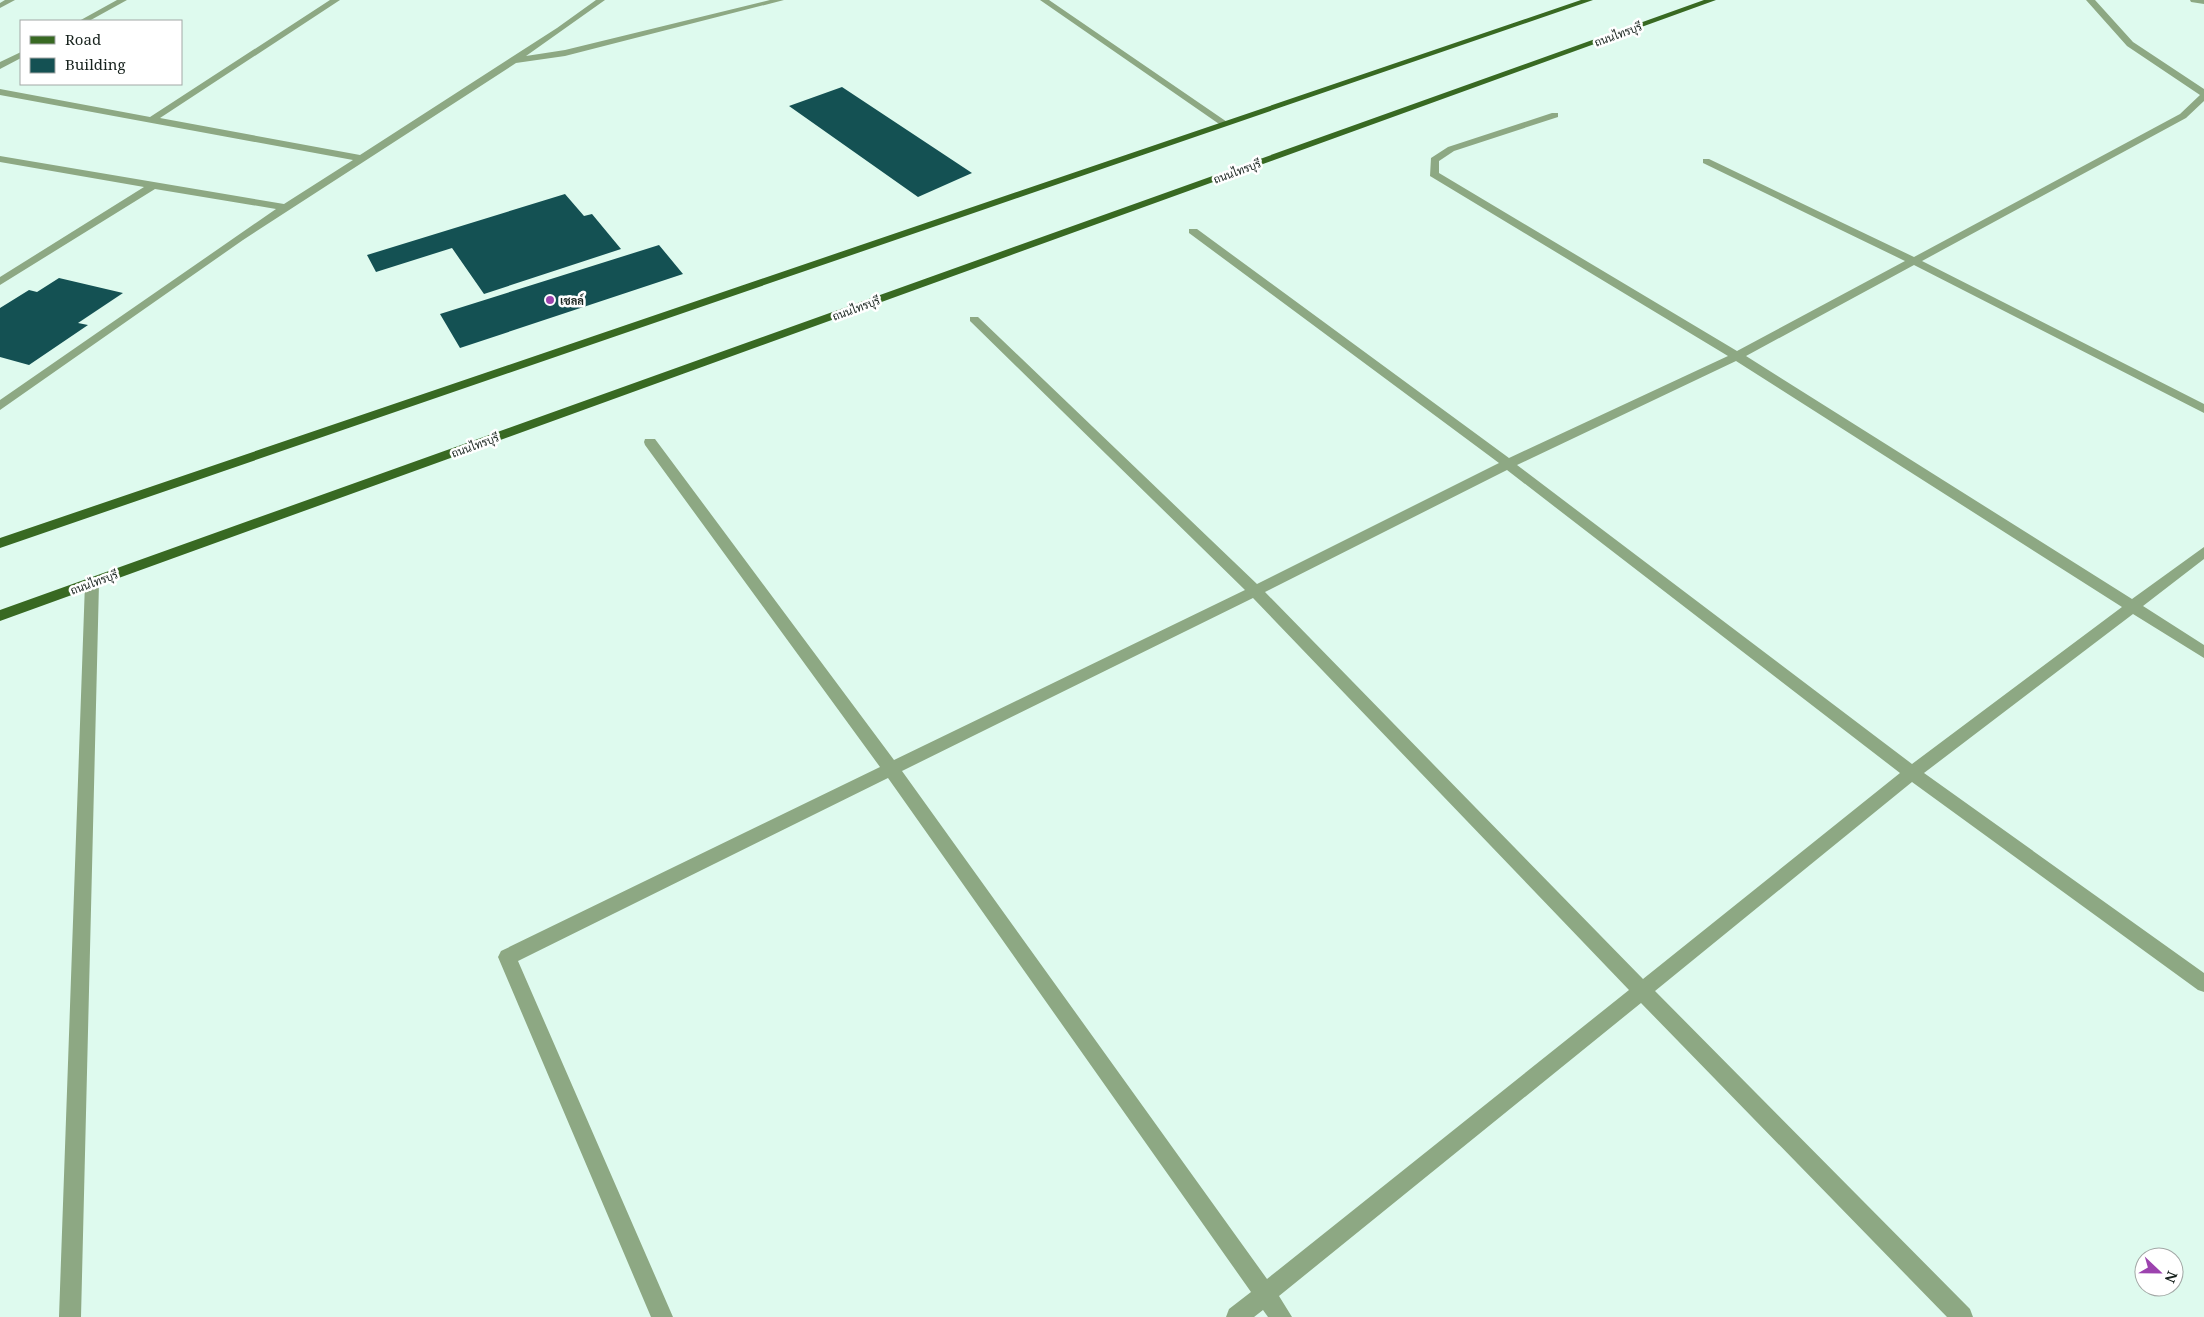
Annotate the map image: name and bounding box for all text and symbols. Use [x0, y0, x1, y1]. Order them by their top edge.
street label: ถนนไทรบุรี [1592, 18, 1645, 51]
legend [20, 20, 182, 85]
text: Road [65, 29, 101, 49]
text: Building [65, 54, 126, 74]
street label: ถนนไทรบุรี [1211, 155, 1264, 188]
street label: ถนนไทรบุรี [830, 292, 883, 325]
place label: เชลล์ [560, 293, 585, 308]
marker: เชลล์ [544, 294, 556, 306]
street label: ถนนไทรบุรี [449, 429, 502, 462]
street label: ถนนไทรบุรี [68, 566, 121, 599]
north arrow [2134, 1247, 2184, 1297]
text: N [2161, 1268, 2182, 1286]

